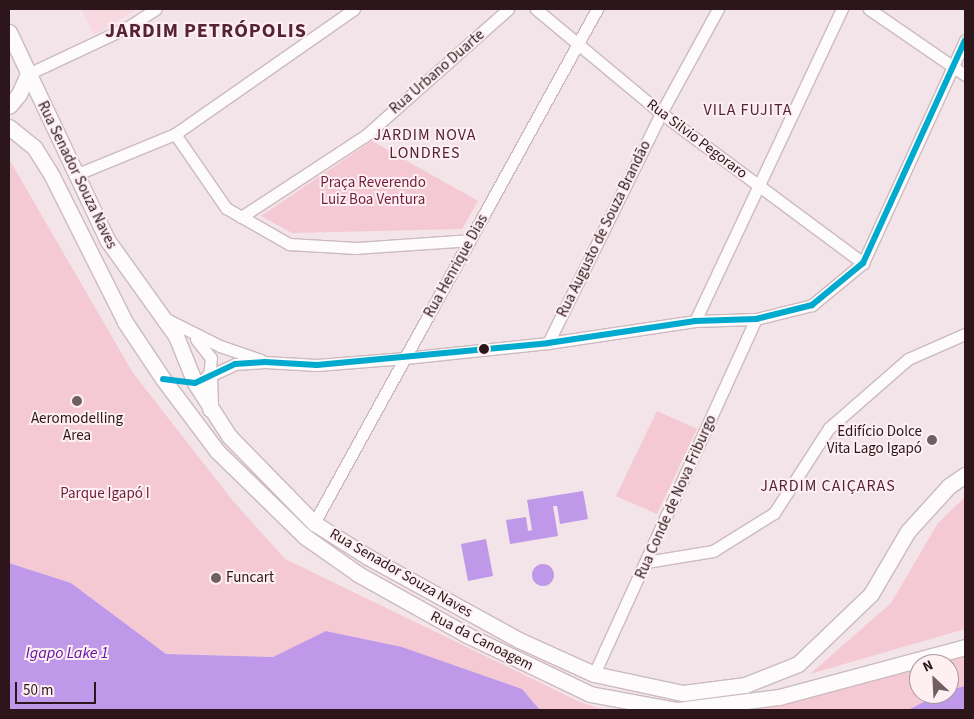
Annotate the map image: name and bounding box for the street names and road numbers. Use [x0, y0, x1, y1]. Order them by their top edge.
street label: Rua Urbano Duarte [386, 26, 488, 118]
street label: Rua Silvio Pegoraro [643, 95, 751, 183]
street label: Rua Senador Souza Naves [33, 98, 121, 252]
street label: Rua Augusto de Souza Brandão [553, 138, 655, 320]
street label: Rua Henrique Dias [420, 211, 492, 321]
street label: Rua Conde de Nova Friburgo [632, 412, 720, 582]
street label: Rua Senador Souza Naves [326, 525, 476, 621]
street label: Rua da Canoagem [427, 607, 537, 675]

